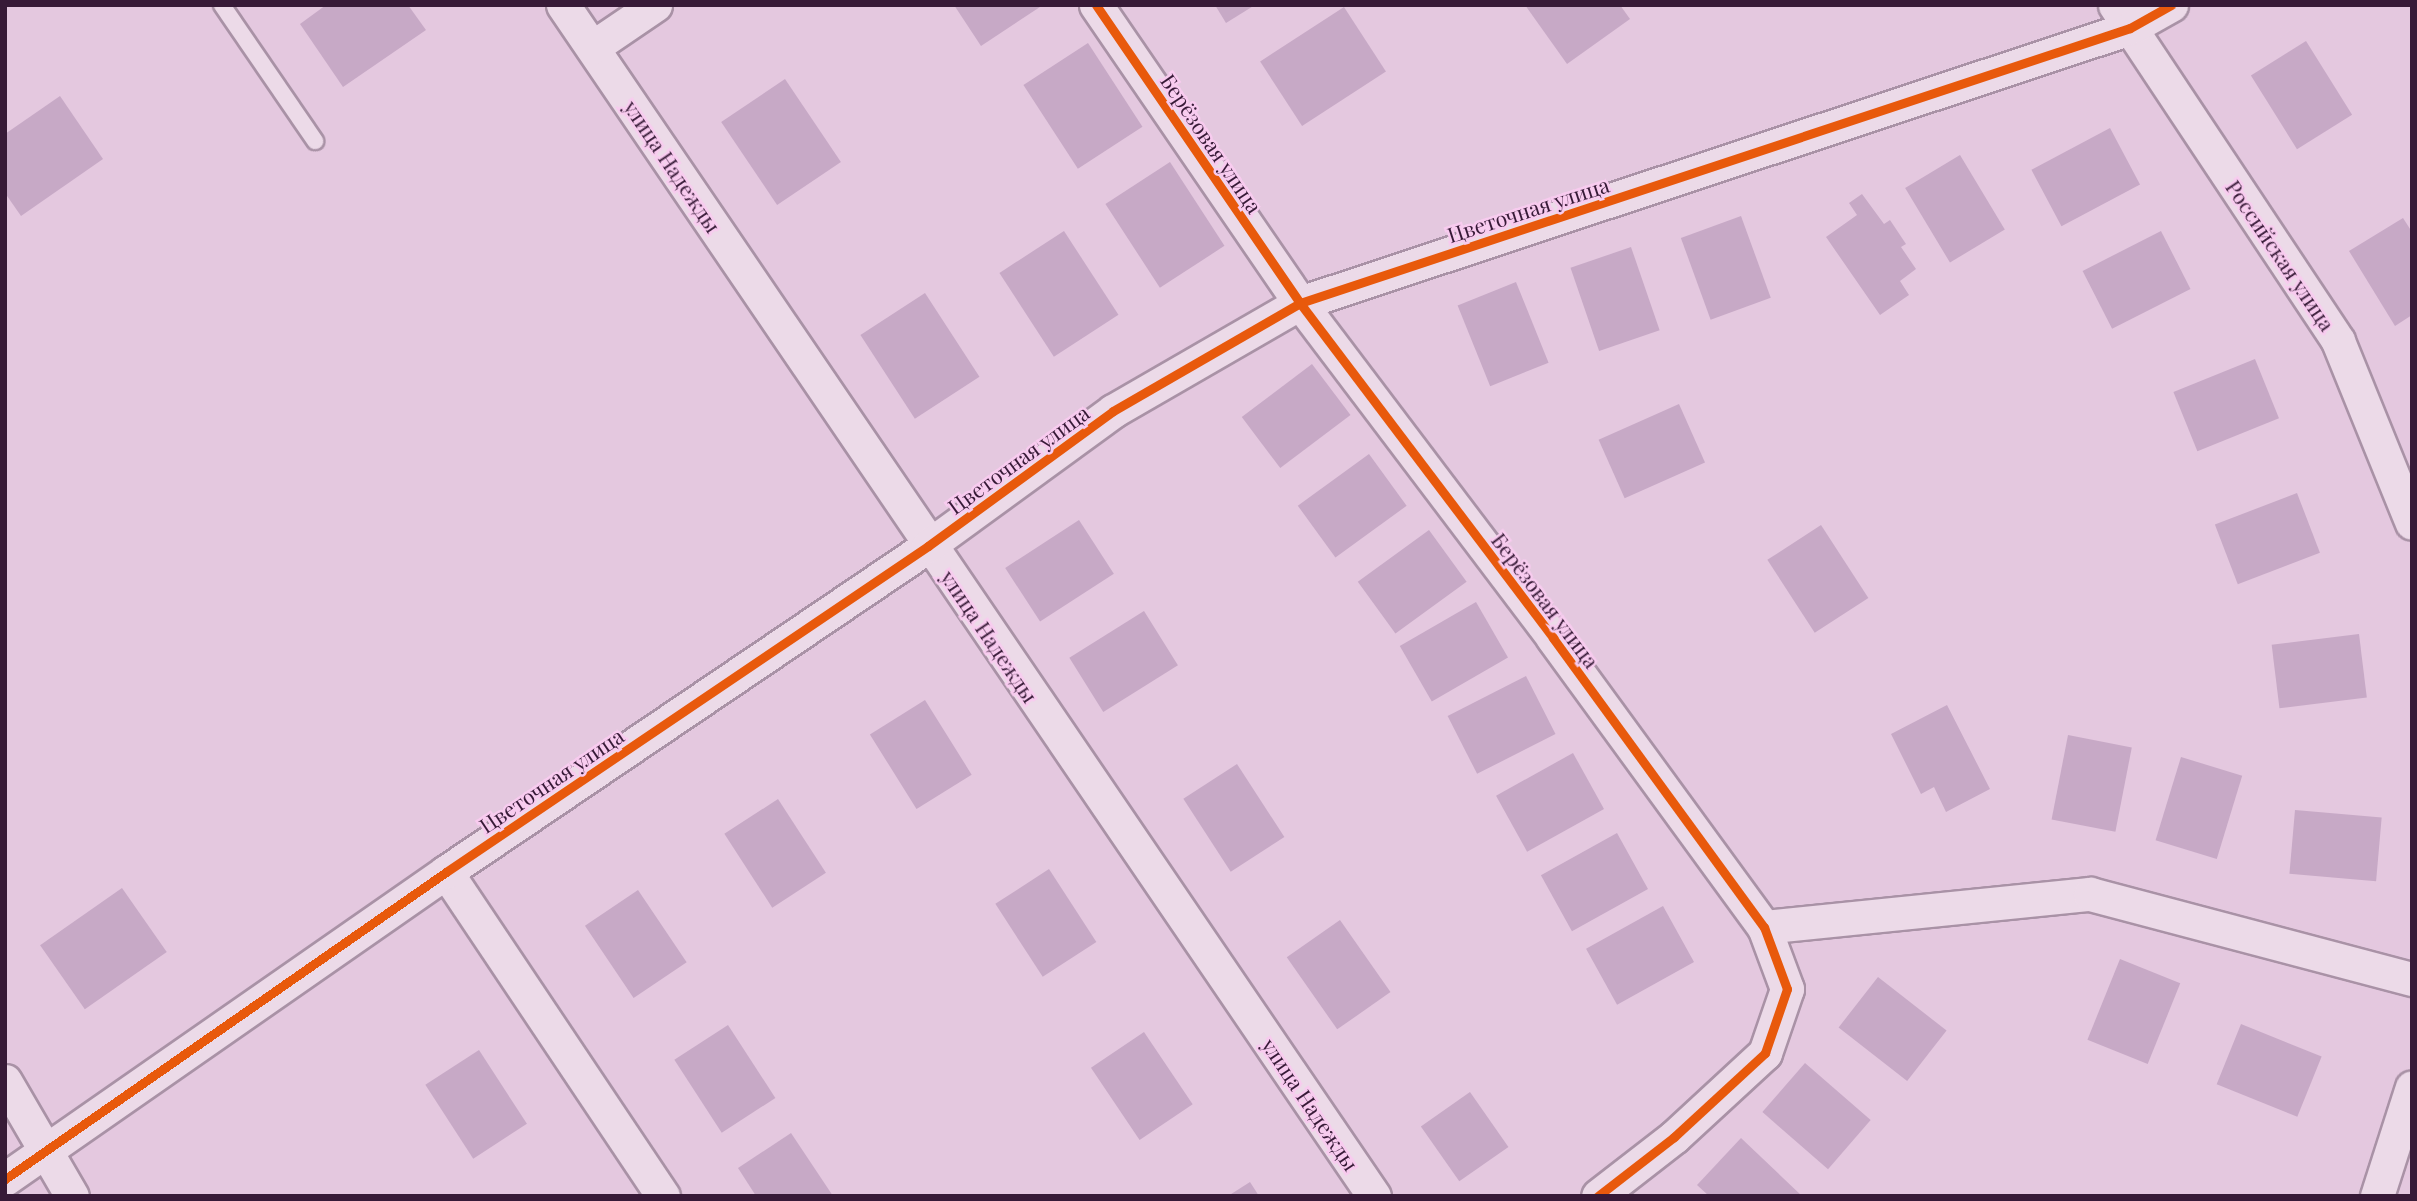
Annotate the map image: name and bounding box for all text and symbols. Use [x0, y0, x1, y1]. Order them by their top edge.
street label: Берёзовая улица [1156, 69, 1268, 217]
street label: улица Надежды [619, 95, 727, 237]
street label: Цветочная улица [1444, 171, 1612, 247]
street label: Российская улица [2221, 175, 2341, 335]
street label: Цветочная улица [942, 399, 1094, 519]
street label: Берёзовая улица [1487, 528, 1605, 672]
street label: улица Надежды [936, 565, 1044, 707]
street label: Цветочная улица [474, 722, 628, 838]
street label: улица Надежды [1257, 1033, 1365, 1175]

